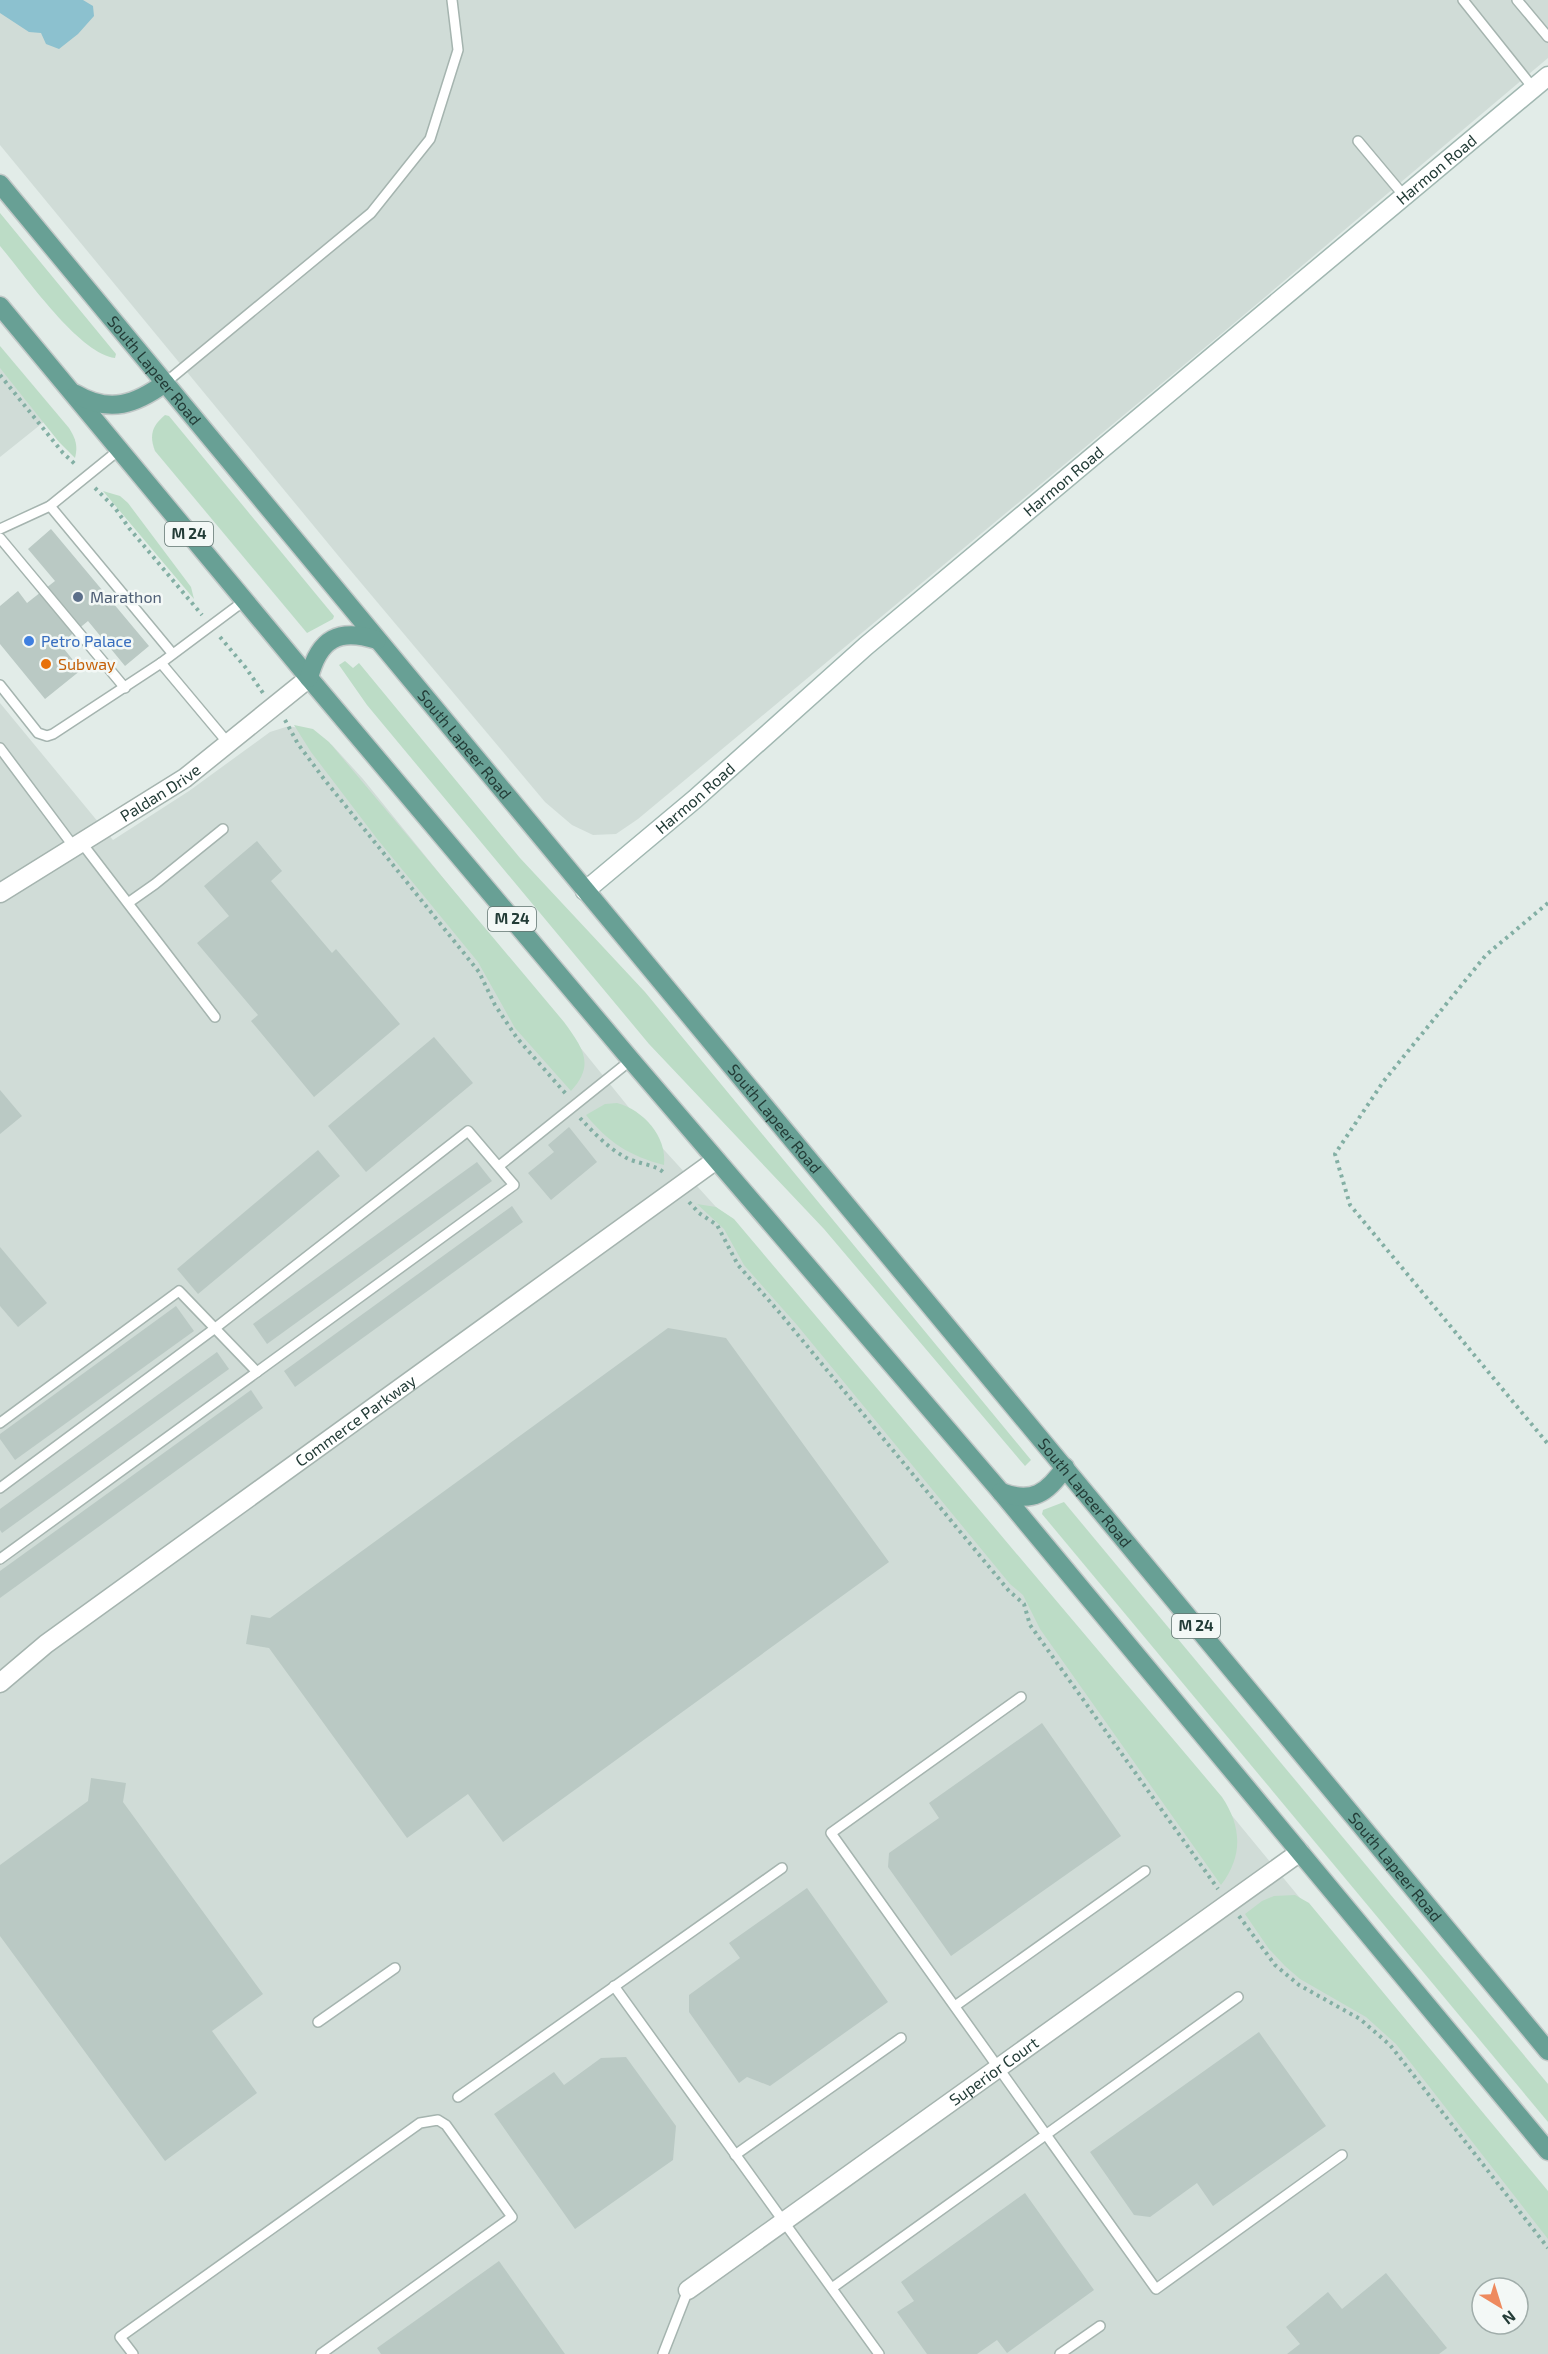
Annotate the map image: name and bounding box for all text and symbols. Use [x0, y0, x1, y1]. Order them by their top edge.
street label: Harmon Road [1392, 130, 1480, 208]
street label: South Lapeer Road [104, 311, 206, 428]
street label: Harmon Road [1019, 442, 1107, 520]
road number: M 24 [165, 522, 213, 546]
place label: Marathon [90, 587, 162, 606]
marker: Marathon [71, 590, 85, 604]
place label: Petro Palace [41, 631, 132, 650]
marker: Petro Palace [22, 634, 36, 648]
place label: Subway [58, 654, 116, 673]
marker: Subway [39, 657, 53, 671]
street label: South Lapeer Road [414, 686, 516, 803]
street label: Harmon Road [651, 758, 738, 837]
street label: Paldan Drive [116, 760, 204, 825]
road number: M 24 [488, 907, 536, 931]
street label: South Lapeer Road [724, 1060, 826, 1177]
street label: Commerce Parkway [291, 1370, 420, 1470]
street label: South Lapeer Road [1035, 1434, 1136, 1551]
road number: M 24 [1172, 1614, 1220, 1638]
street label: South Lapeer Road [1345, 1808, 1446, 1925]
street label: Superior Court [945, 2032, 1042, 2109]
north arrow [1470, 2276, 1530, 2336]
text: N [1499, 2307, 1520, 2329]

